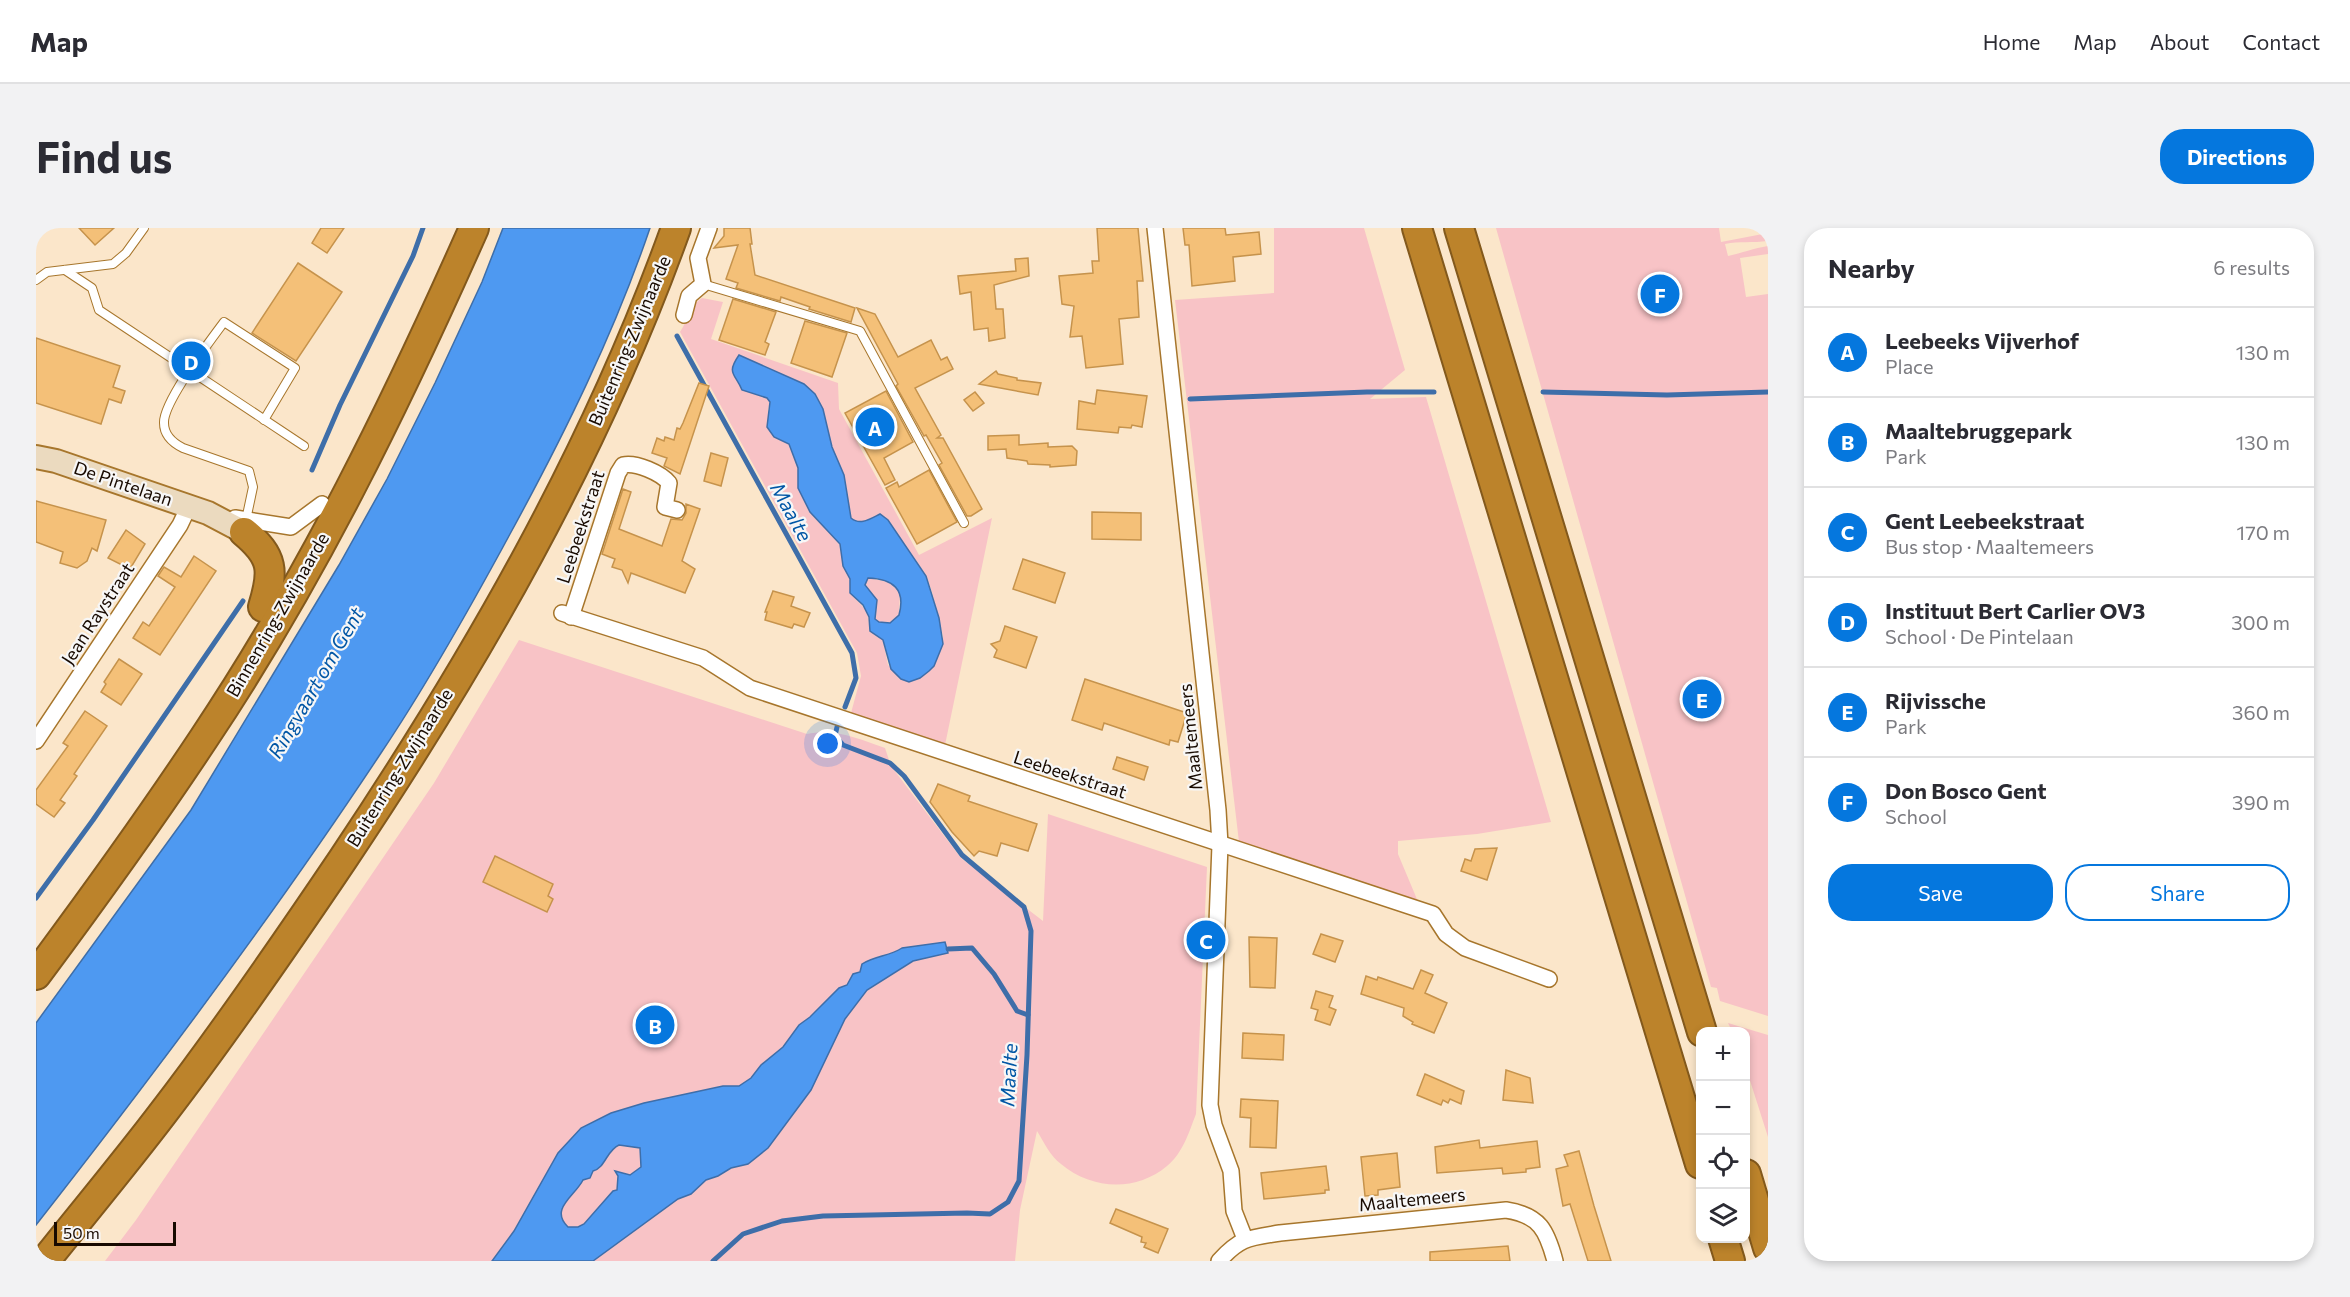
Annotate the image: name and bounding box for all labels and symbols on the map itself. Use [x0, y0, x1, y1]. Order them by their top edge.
street label: Buitenring-Zwijnaarde [583, 252, 675, 429]
pin: F [1640, 272, 1680, 316]
pin: D [172, 338, 210, 384]
pin: A [856, 404, 894, 450]
street label: De Pintelaan [71, 456, 176, 510]
street label: Leebeekstraat [551, 467, 609, 586]
water label: Maalte [766, 478, 818, 546]
street label: Binnenring-Zwijnaarde [221, 529, 333, 700]
street label: Jean Raystraat [56, 558, 138, 669]
water label: Ringvaart om Gent [262, 602, 368, 762]
pin: E [1682, 676, 1722, 722]
street label: Maaltemeers [1173, 683, 1207, 791]
street label: Buitenring-Zwijnaarde [341, 684, 457, 851]
your location [813, 729, 842, 758]
street label: Leebeekstraat [1011, 745, 1130, 803]
pin: C [1186, 918, 1226, 962]
pin: B [636, 1002, 674, 1048]
water label: Maalte [994, 1042, 1022, 1107]
street label: Maaltemeers [1358, 1182, 1466, 1216]
scale bar [54, 1219, 176, 1246]

